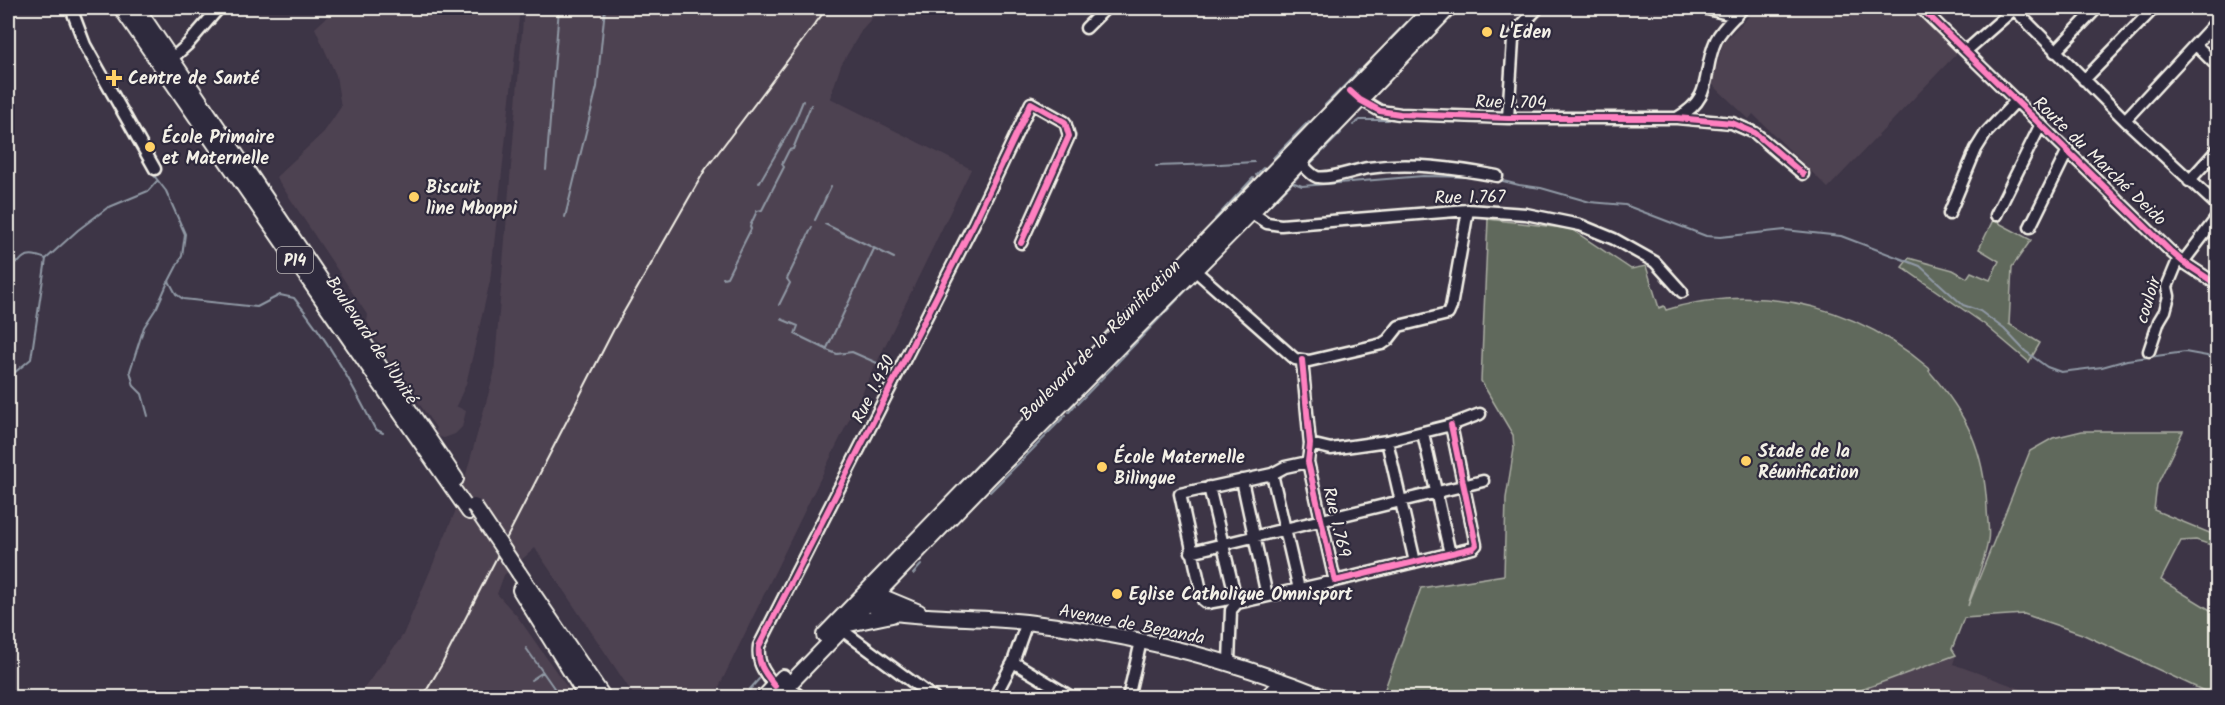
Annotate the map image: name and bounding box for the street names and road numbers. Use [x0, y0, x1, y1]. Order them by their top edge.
street label: Rue 1.704 [1475, 88, 1547, 119]
street label: Route du Marché Deido [2025, 90, 2173, 234]
street label: Rue 1.767 [1434, 183, 1506, 214]
road number: P14 [277, 247, 313, 273]
street label: Boulevard de la Réunification [1013, 253, 1189, 429]
street label: Boulevard de l'Unité [317, 271, 425, 412]
street label: couloir [2129, 272, 2171, 327]
street label: Rue 1.430 [845, 350, 904, 429]
street label: Rue 1.769 [1313, 484, 1358, 561]
street label: Avenue de Bepanda [1056, 597, 1207, 654]

